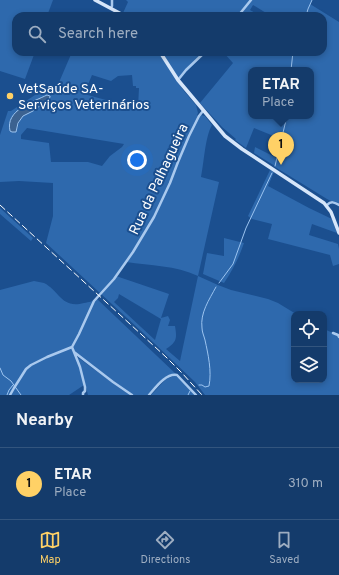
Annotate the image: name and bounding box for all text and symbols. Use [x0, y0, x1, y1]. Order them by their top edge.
search box [12, 12, 327, 56]
icon: search [26, 23, 48, 45]
text: Search here [58, 25, 138, 44]
popup [248, 67, 314, 119]
text: ETAR [262, 76, 300, 95]
place label: VetSaúde SA- Serviços Veterinários [18, 81, 150, 114]
marker: VetSaúde SA- Serviços Veterinários [5, 91, 15, 101]
text: Place [262, 95, 294, 111]
street label: Rua da Palhagueira [126, 121, 193, 238]
pin: 1 [268, 132, 294, 165]
your location [127, 150, 147, 170]
map controls [291, 311, 327, 383]
button: locate [291, 311, 327, 347]
button: layers [291, 347, 327, 383]
text: Nearby [16, 410, 73, 432]
text: ETAR [54, 466, 92, 485]
text: 1 [26, 476, 32, 492]
text: 310 m [288, 476, 323, 492]
text: Place [54, 485, 86, 501]
tab: Map [39, 529, 61, 567]
tab: Directions [140, 529, 190, 567]
tab: Saved [269, 529, 300, 567]

